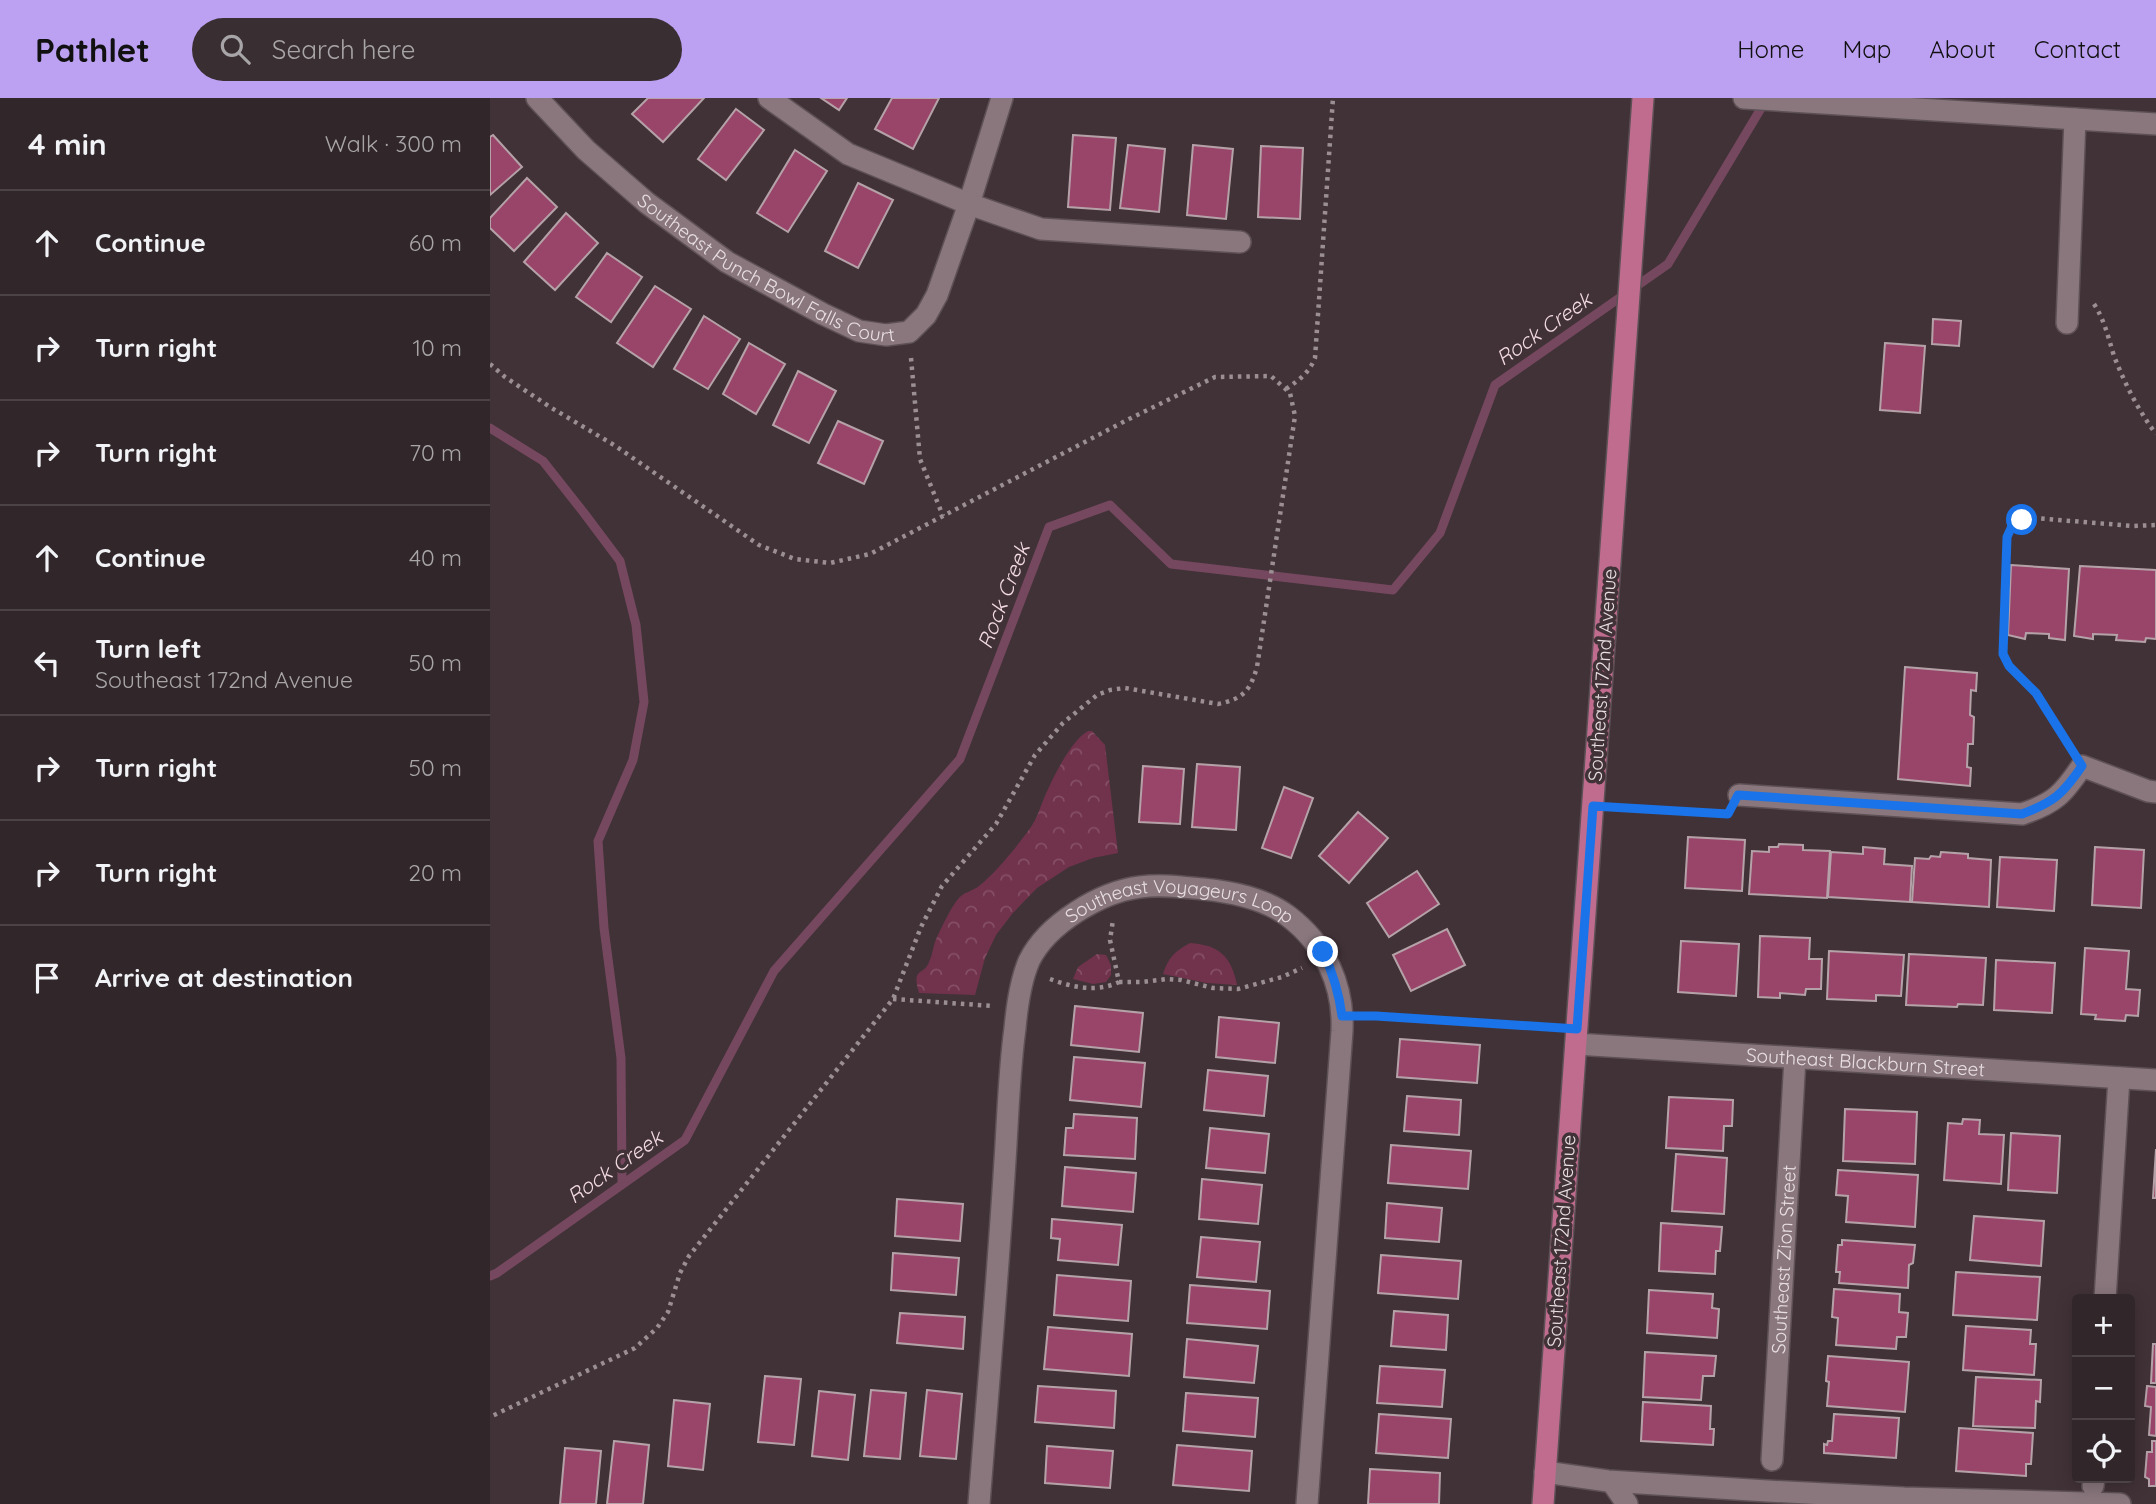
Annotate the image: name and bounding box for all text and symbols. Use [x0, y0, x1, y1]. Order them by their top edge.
search box [192, 18, 682, 81]
text: Pathlet [35, 29, 150, 70]
icon: search [216, 30, 254, 68]
text: Search here [272, 33, 415, 66]
text: Home [1737, 34, 1804, 64]
text: Map [1842, 34, 1891, 64]
text: About [1929, 34, 1996, 64]
text: Contact [2034, 34, 2121, 64]
text: 4 min [28, 125, 107, 163]
text: Walk · 300 m [325, 129, 462, 158]
street label: Southeast Punch Bowl Falls Court [633, 188, 896, 347]
icon: ahead [28, 224, 66, 262]
text: Continue [95, 226, 206, 259]
text: 60 m [409, 228, 462, 257]
water label: Rock Creek [1491, 285, 1598, 371]
icon: right [28, 329, 66, 367]
text: Turn right [95, 331, 217, 364]
text: 10 m [413, 333, 462, 362]
icon: right [28, 434, 66, 472]
text: Turn right [95, 436, 217, 469]
text: 70 m [409, 438, 462, 467]
route start [2006, 504, 2037, 535]
water label: Rock Creek [971, 538, 1036, 652]
icon: ahead [28, 539, 66, 577]
text: Continue [95, 541, 206, 574]
text: 40 m [409, 543, 462, 572]
street label: Southeast 172nd Avenue [1583, 568, 1621, 782]
text: Turn left [95, 632, 202, 665]
icon: left [28, 644, 66, 682]
text: 50 m [409, 648, 462, 677]
text: Southeast 172nd Avenue [95, 665, 353, 694]
icon: right [28, 749, 66, 787]
text: Turn right [95, 751, 217, 784]
text: 50 m [409, 753, 462, 782]
icon: right [28, 854, 66, 892]
text: Turn right [95, 856, 217, 889]
text: 20 m [408, 858, 462, 887]
text: Southeast Voyageurs Loop [1060, 874, 1299, 928]
street label: Southeast Voyageurs Loop [1060, 914, 1298, 936]
route end [1307, 936, 1338, 967]
icon: arrive [28, 959, 66, 997]
text: Arrive at destination [95, 961, 353, 994]
street label: Southeast Blackburn Street [1745, 1043, 1985, 1081]
water label: Rock Creek [562, 1123, 669, 1209]
street label: Southeast 172nd Avenue [1542, 1134, 1580, 1348]
street label: Southeast Zion Street [1766, 1164, 1801, 1354]
map controls [2072, 1294, 2135, 1483]
button: + [2072, 1294, 2135, 1357]
button: − [2072, 1357, 2135, 1420]
button: locate [2072, 1420, 2135, 1483]

